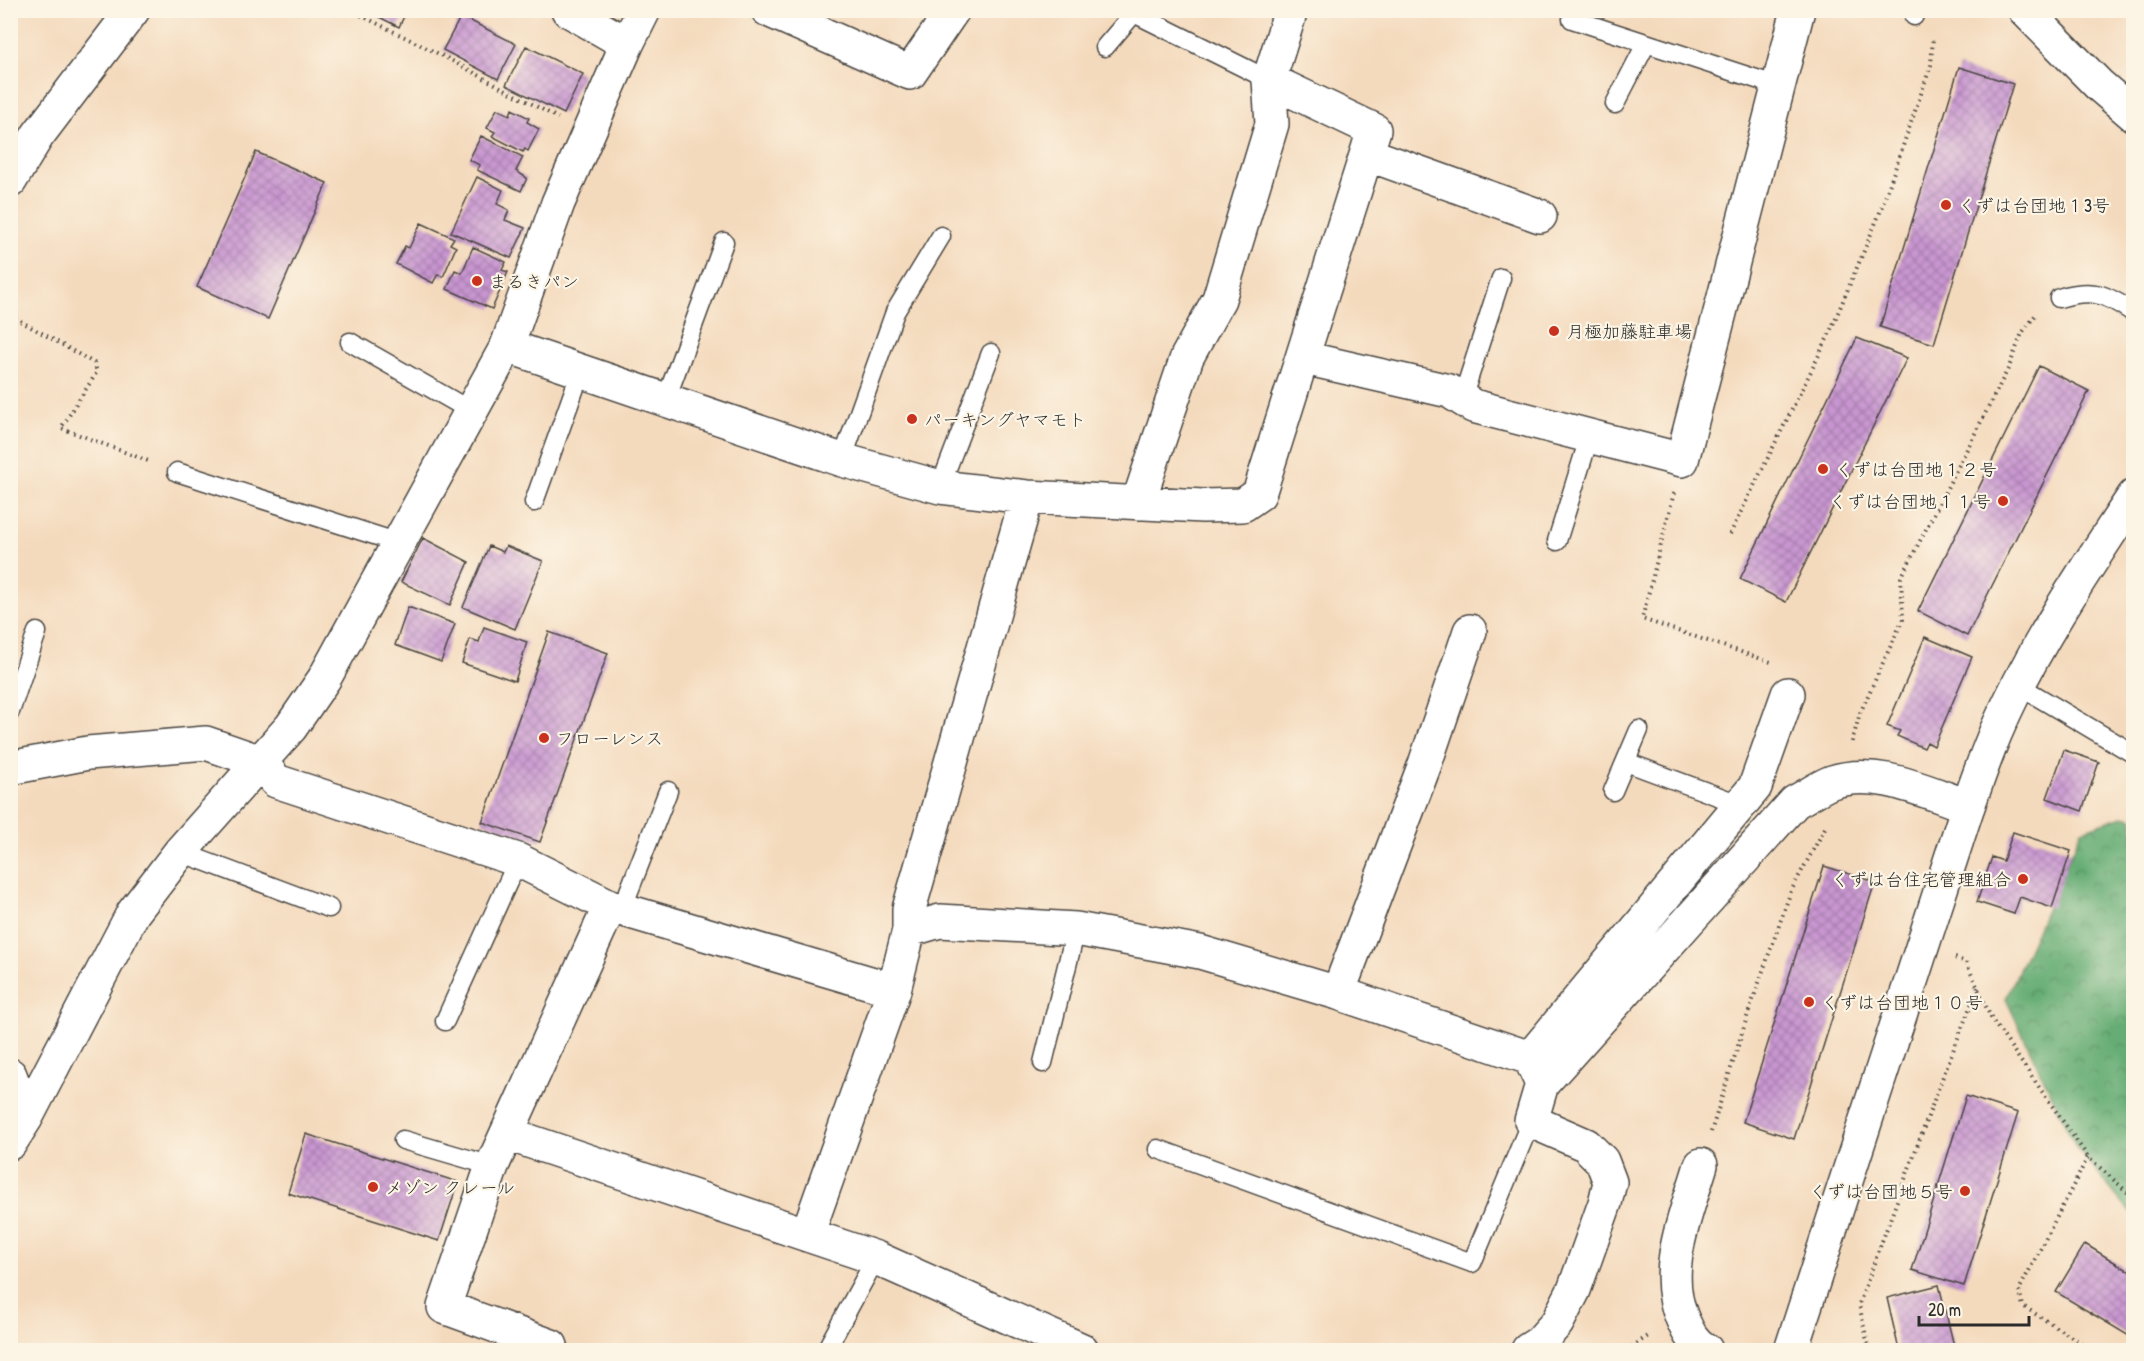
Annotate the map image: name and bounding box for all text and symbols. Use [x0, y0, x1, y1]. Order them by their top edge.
place label: くずは台団地１3号 [1958, 193, 2110, 218]
marker: くずは台団地１3号 [1939, 198, 1953, 212]
place label: まるきパン [489, 269, 579, 294]
marker: まるきパン [470, 274, 484, 288]
place label: 月極加藤駐車場 [1566, 319, 1692, 344]
marker: 月極加藤駐車場 [1547, 324, 1561, 338]
place label: パーキングヤマモト [924, 407, 1086, 432]
marker: パーキングヤマモト [905, 412, 919, 426]
place label: くずは台団地１２号 [1835, 457, 1997, 482]
marker: くずは台団地１２号 [1816, 462, 1830, 476]
place label: くずは台団地１１号 [1829, 489, 1991, 514]
marker: くずは台団地１１号 [1996, 494, 2010, 508]
place label: フローレンス [556, 726, 663, 751]
marker: フローレンス [537, 731, 551, 745]
place label: くずは台住宅管理組合 [1831, 867, 2011, 892]
marker: くずは台住宅管理組合 [2016, 872, 2030, 886]
place label: くずは台団地１０号 [1821, 990, 1983, 1015]
marker: くずは台団地１０号 [1802, 995, 1816, 1009]
place label: メゾン クレール [385, 1175, 515, 1200]
place label: くずは台団地５号 [1809, 1179, 1953, 1204]
marker: メゾン クレール [366, 1180, 380, 1194]
marker: くずは台団地５号 [1958, 1184, 1972, 1198]
scale bar [1919, 1289, 2028, 1327]
text: 20 m [1928, 1297, 1961, 1322]

